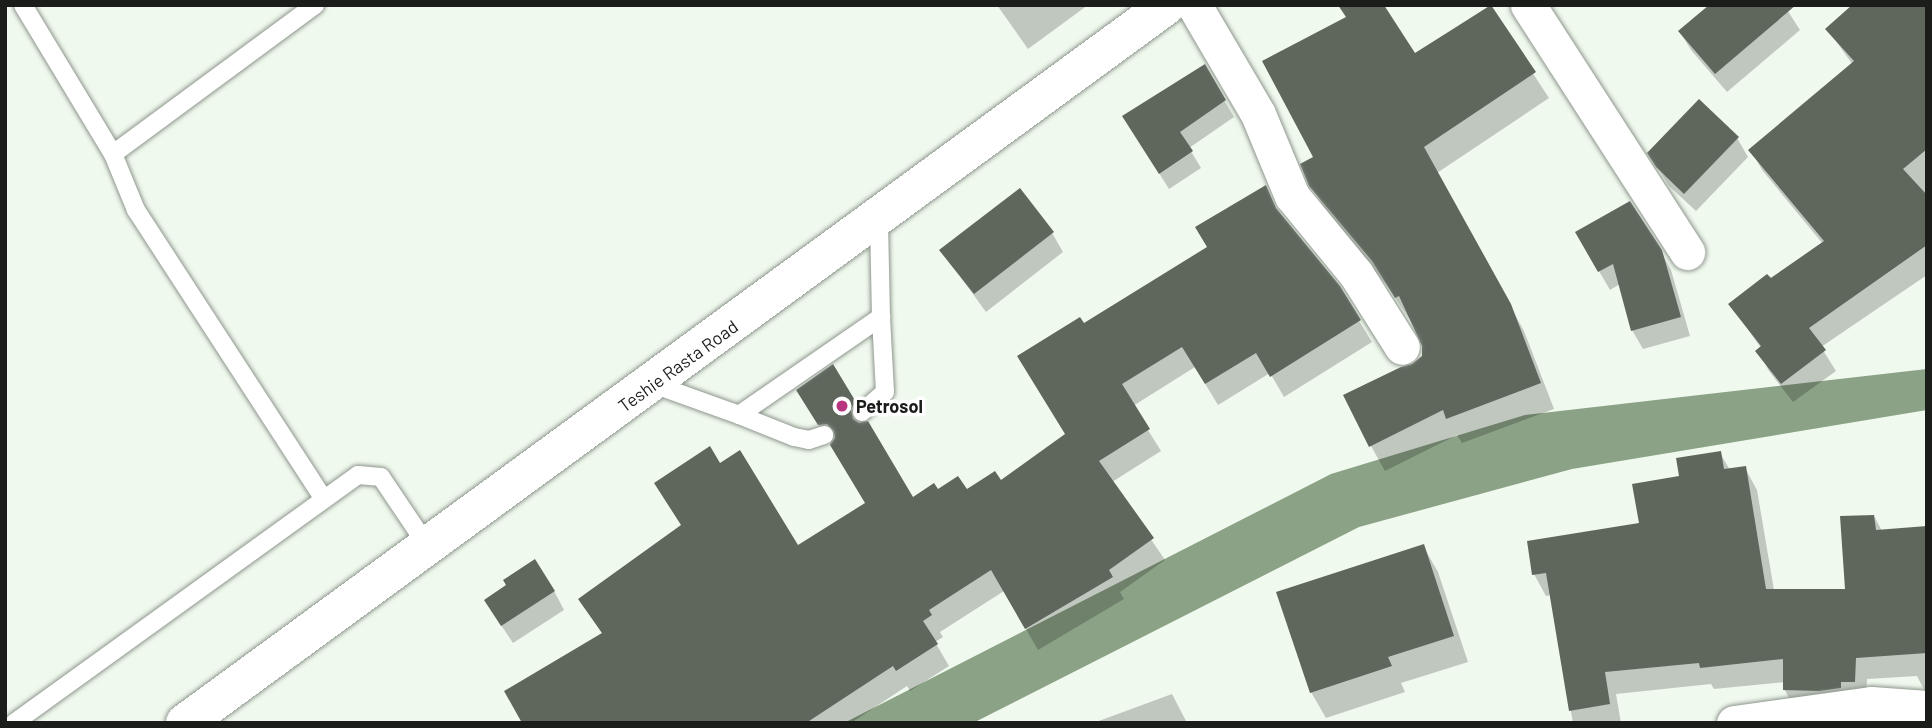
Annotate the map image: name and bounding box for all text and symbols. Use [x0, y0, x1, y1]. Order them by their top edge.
street label: Teshie Rasta Road [614, 315, 742, 417]
place label: Petrosol [856, 395, 923, 417]
marker: Petrosol [834, 398, 850, 414]

